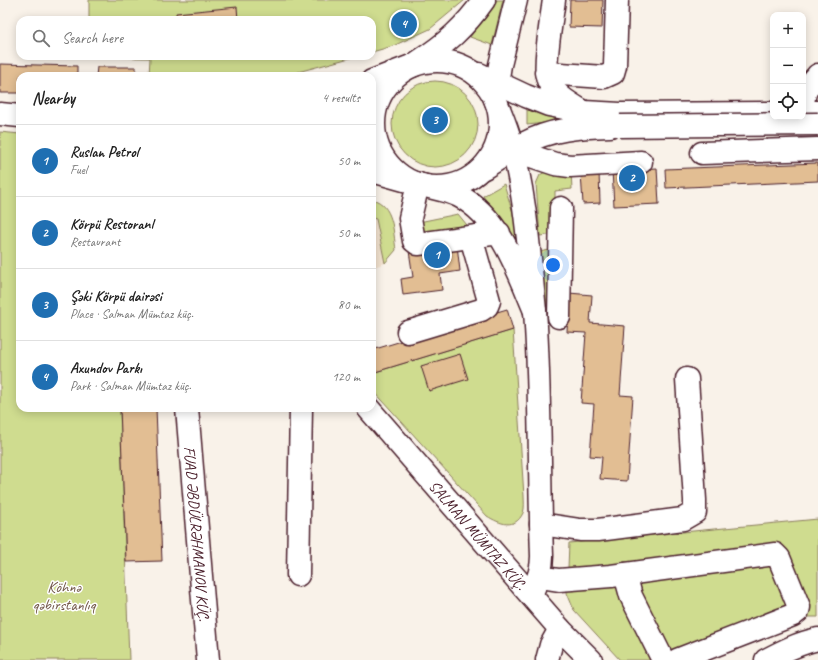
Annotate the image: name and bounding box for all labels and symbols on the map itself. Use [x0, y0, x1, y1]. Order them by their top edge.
pin: 4 [391, 9, 417, 39]
pin: 3 [422, 105, 448, 135]
pin: 2 [619, 163, 645, 193]
pin: 1 [424, 240, 450, 270]
your location [543, 255, 563, 275]
street label: FUAD ƏBDÜLRƏHMANOV KÜÇ. [179, 445, 214, 623]
street label: SALMAN MÜMTAZ KÜÇ. [424, 476, 531, 595]
park label: Köhnə qəbirstanlıq [32, 577, 96, 615]

